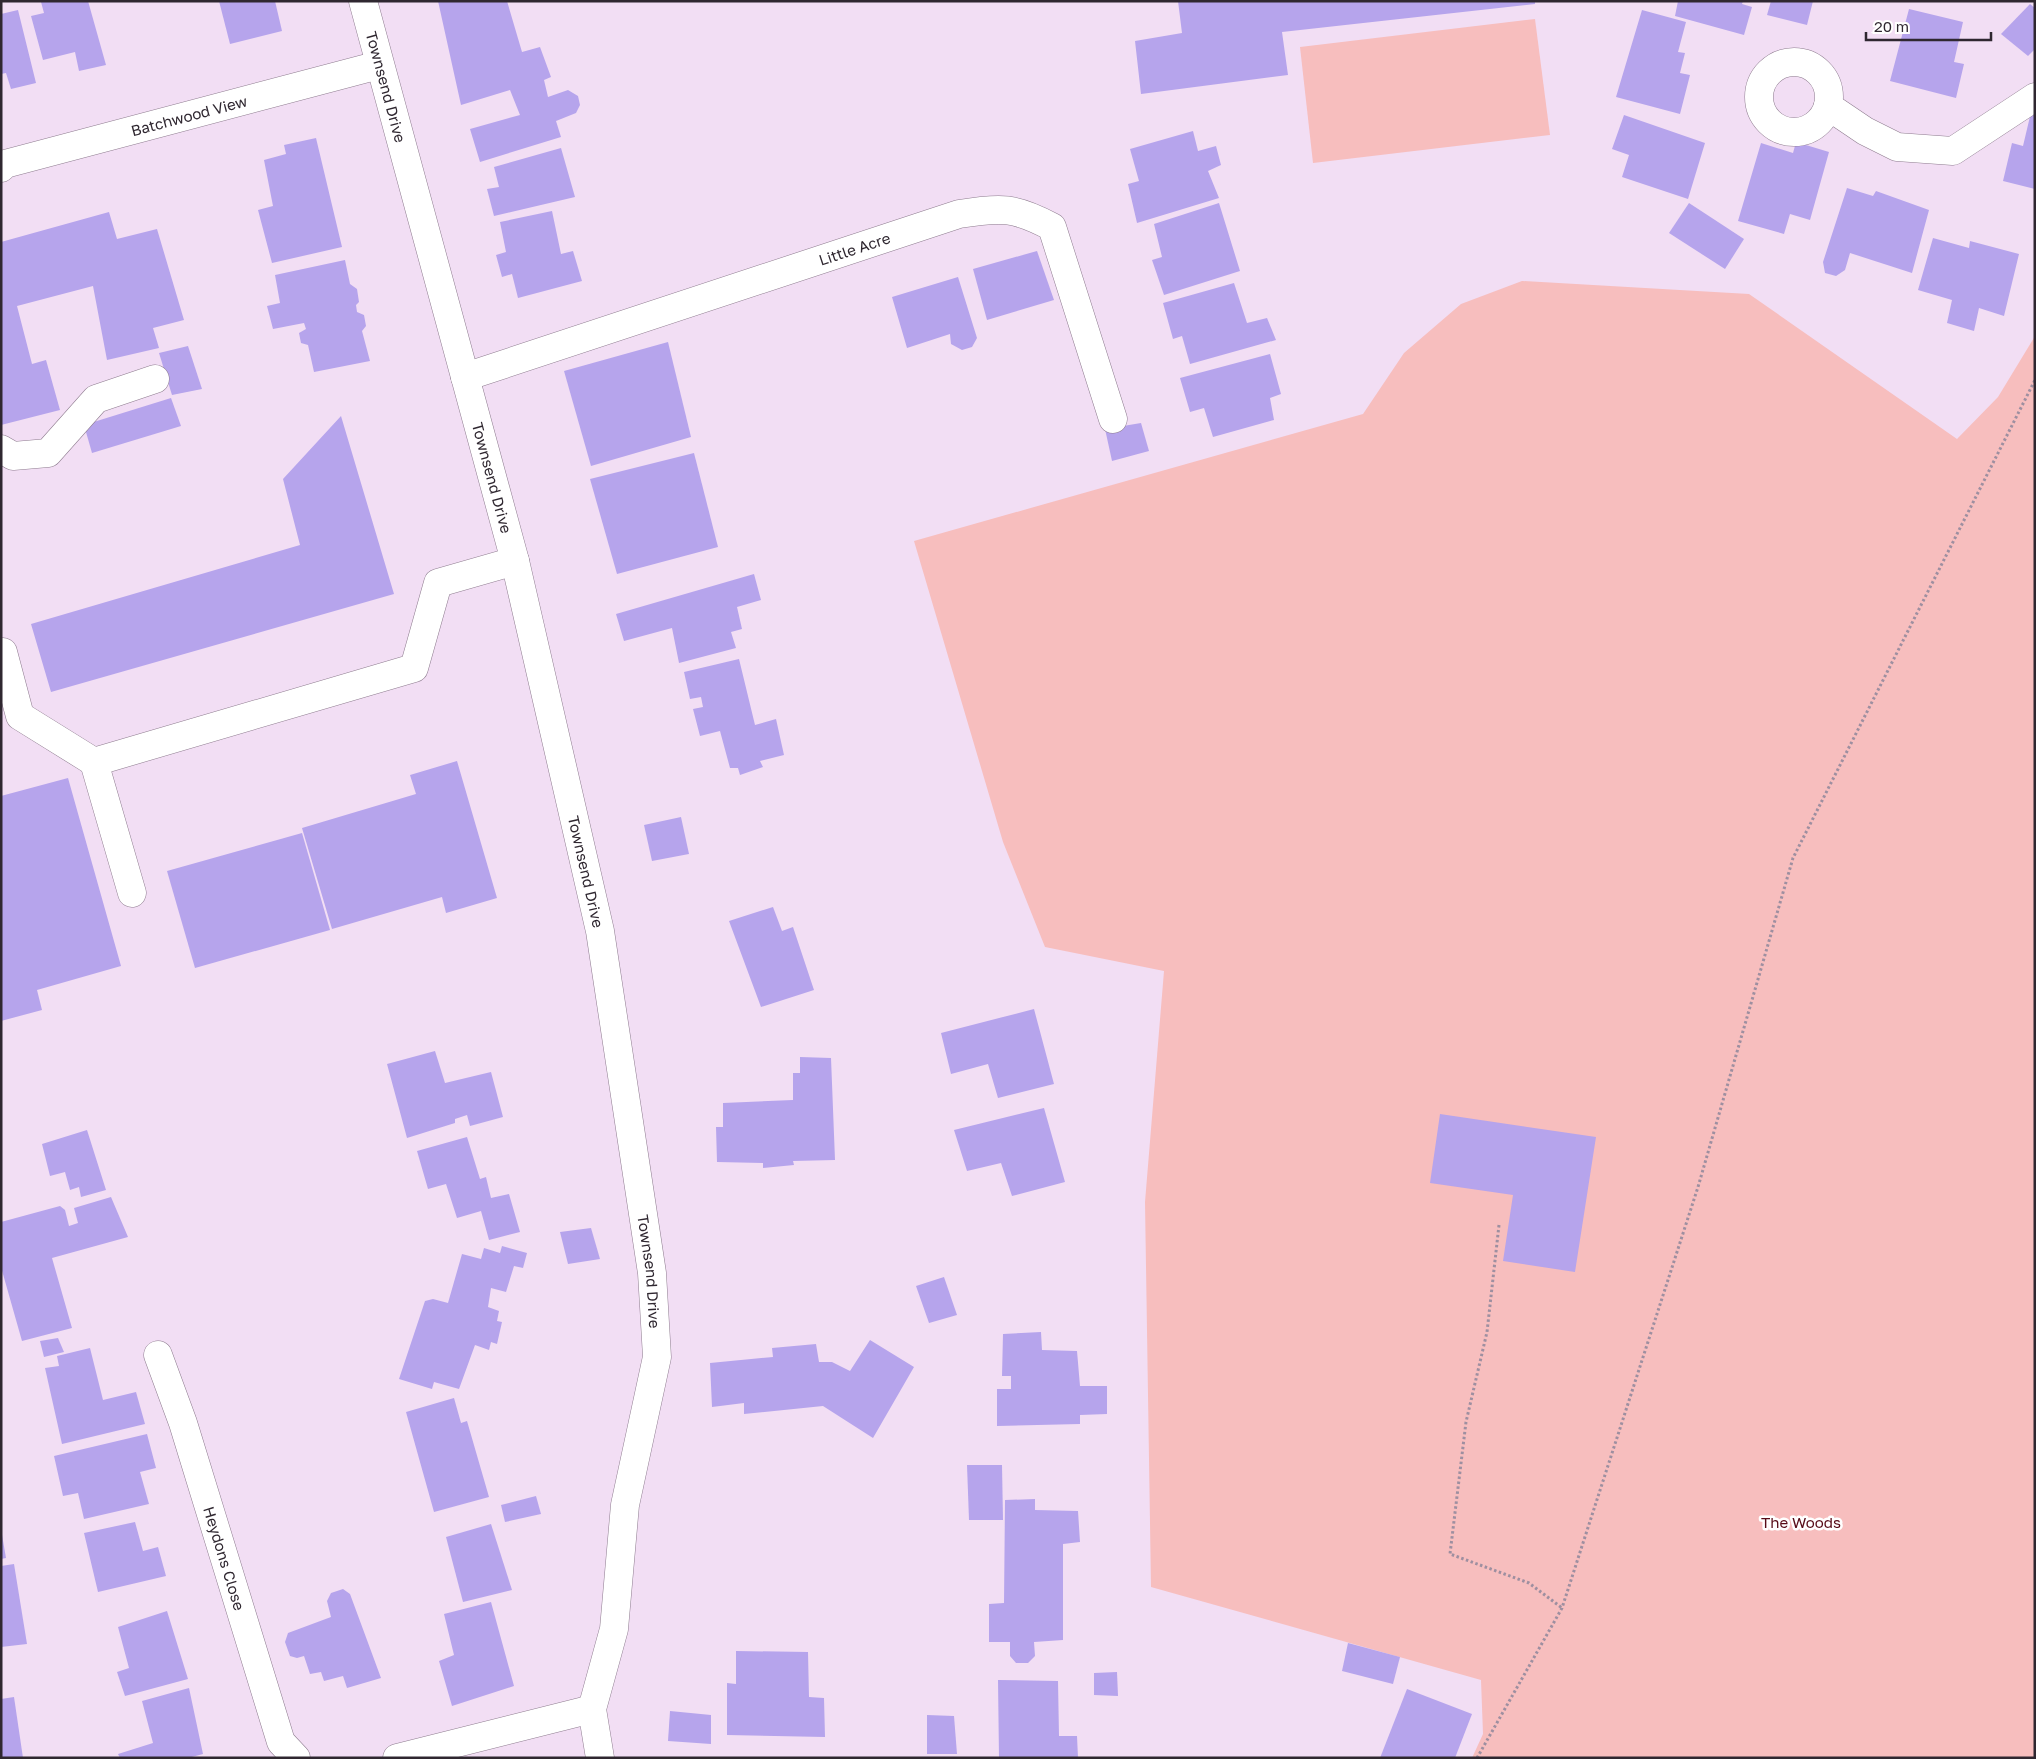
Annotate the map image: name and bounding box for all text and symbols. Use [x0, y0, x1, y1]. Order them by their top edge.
scale bar [1866, 10, 1991, 42]
text: 20 m [1874, 17, 1909, 35]
street label: Townsend Drive [363, 29, 410, 145]
street label: Batchwood View [129, 91, 249, 139]
street label: Little Acre [816, 228, 893, 269]
street label: Townsend Drive [469, 420, 516, 536]
street label: Townsend Drive [565, 814, 608, 930]
street label: Townsend Drive [634, 1213, 664, 1329]
street label: Heydons Close [200, 1504, 249, 1613]
park label: The Woods [1761, 1513, 1841, 1531]

